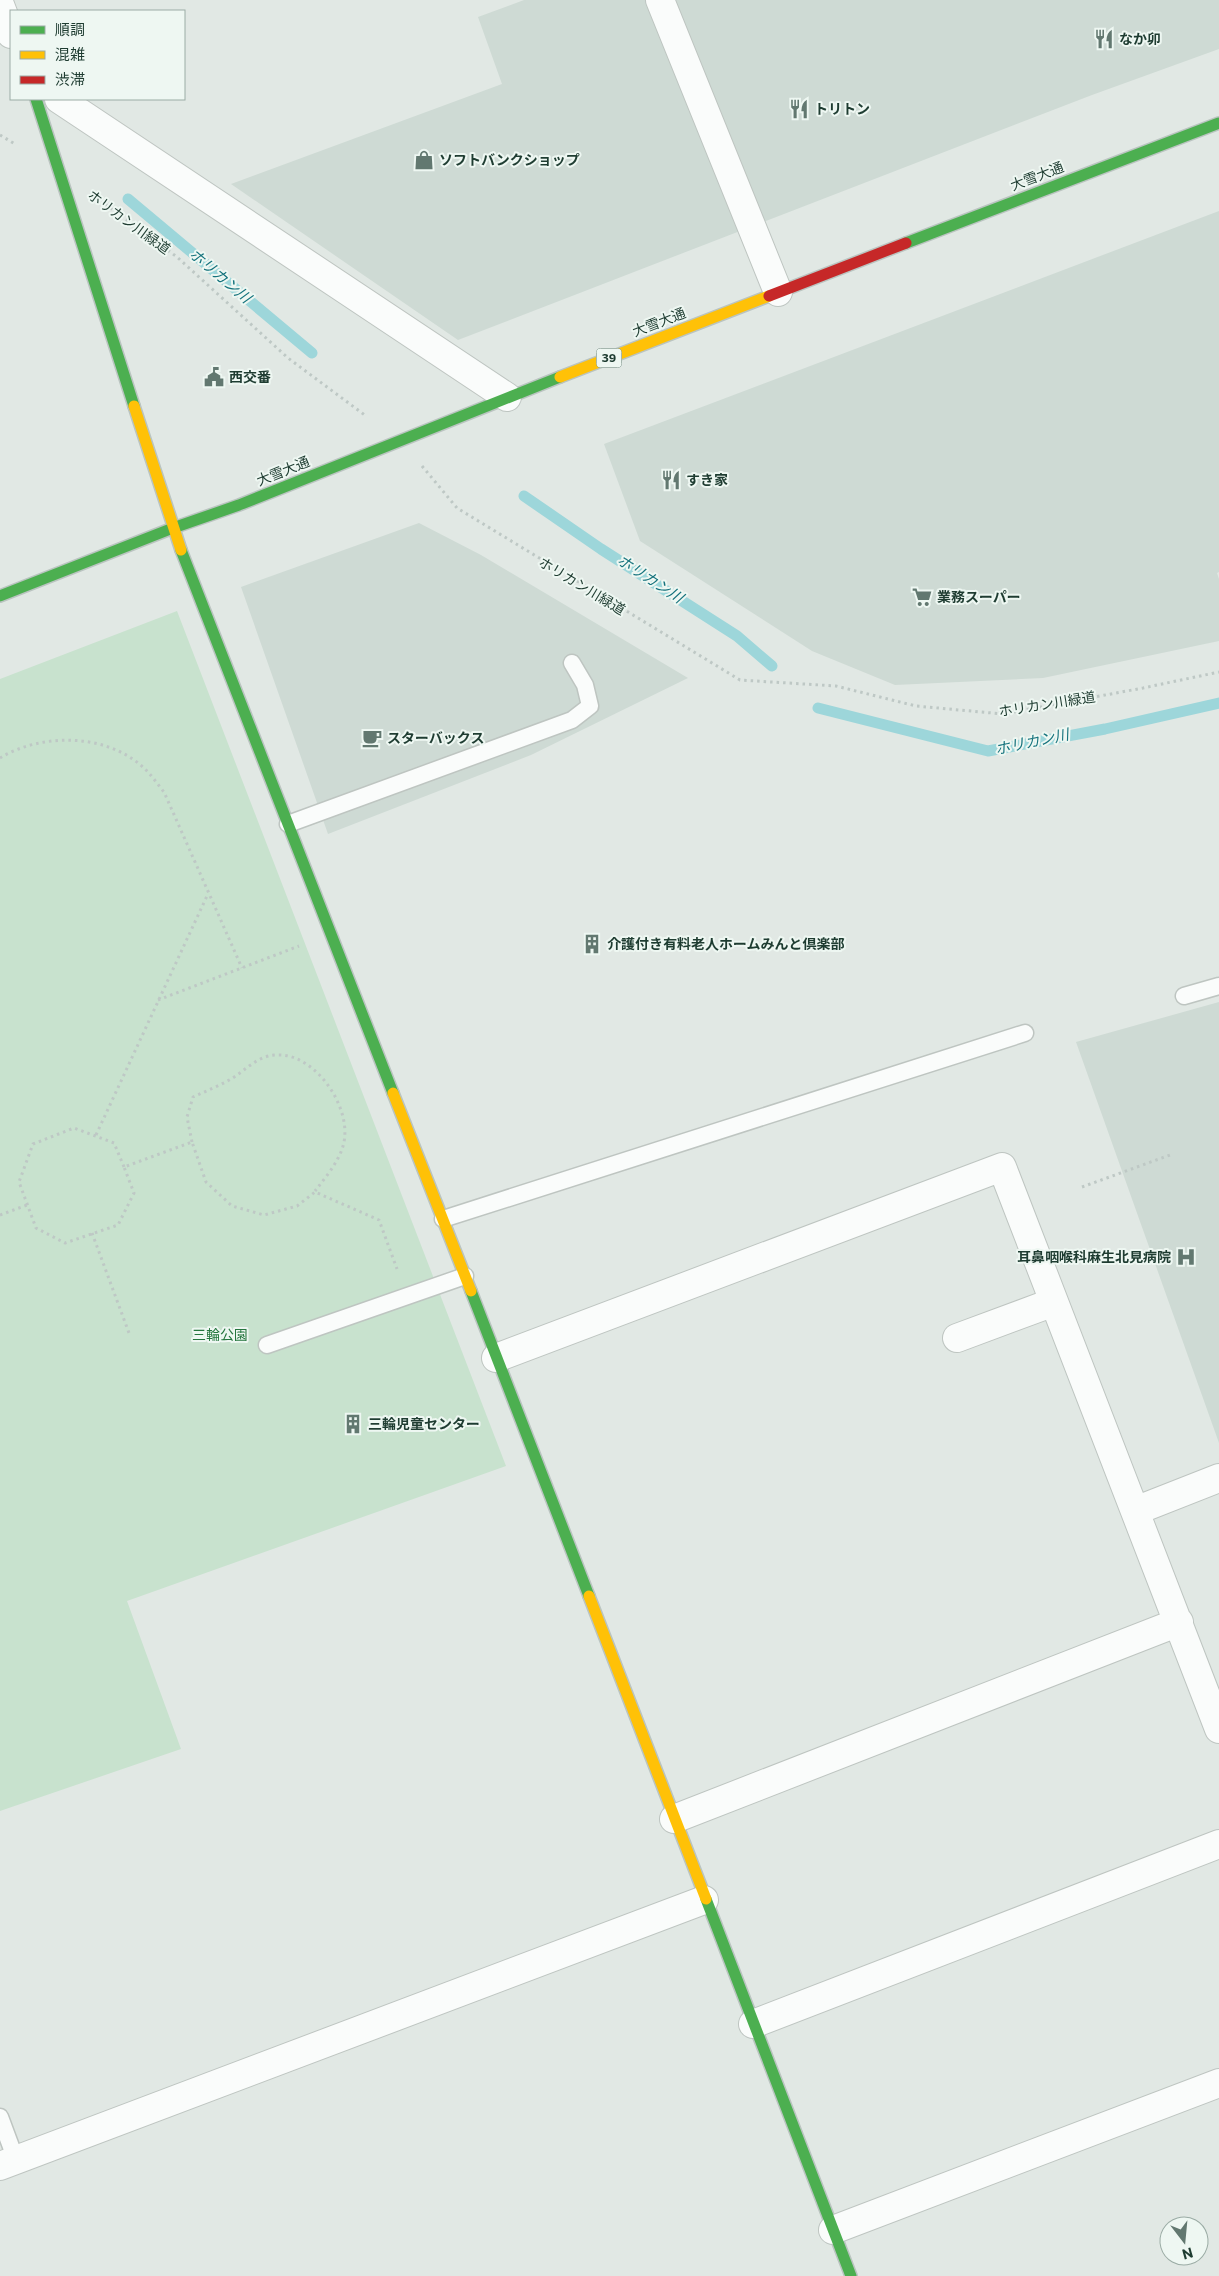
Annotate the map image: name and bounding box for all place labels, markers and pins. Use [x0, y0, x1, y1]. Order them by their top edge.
restaurant icon: なか卯 [1093, 28, 1115, 50]
place label: なか卯 [1119, 30, 1161, 47]
restaurant icon: トリトン [788, 98, 810, 120]
place label: トリトン [814, 100, 870, 117]
shop icon: ソフトバンクショップ [413, 149, 435, 171]
place label: ソフトバンクショップ [439, 151, 580, 168]
public building icon: 西交番 [203, 366, 225, 388]
place label: 西交番 [229, 368, 271, 385]
restaurant icon: すき家 [660, 469, 682, 491]
place label: すき家 [686, 471, 728, 488]
supermarket icon: 業務スーパー [911, 586, 933, 608]
place label: 業務スーパー [937, 588, 1021, 605]
cafe icon: スターバックス [361, 727, 383, 749]
place label: スターバックス [387, 729, 484, 746]
building icon: 介護付き有料老人ホームみんと倶楽部 [581, 933, 603, 955]
place label: 介護付き有料老人ホームみんと倶楽部 [607, 935, 845, 952]
hospital icon: 耳鼻咽喉科麻生北見病院 [1175, 1246, 1197, 1268]
place label: 耳鼻咽喉科麻生北見病院 [1017, 1248, 1171, 1265]
building icon: 三輪児童センター [342, 1413, 364, 1435]
place label: 三輪児童センター [368, 1415, 480, 1432]

